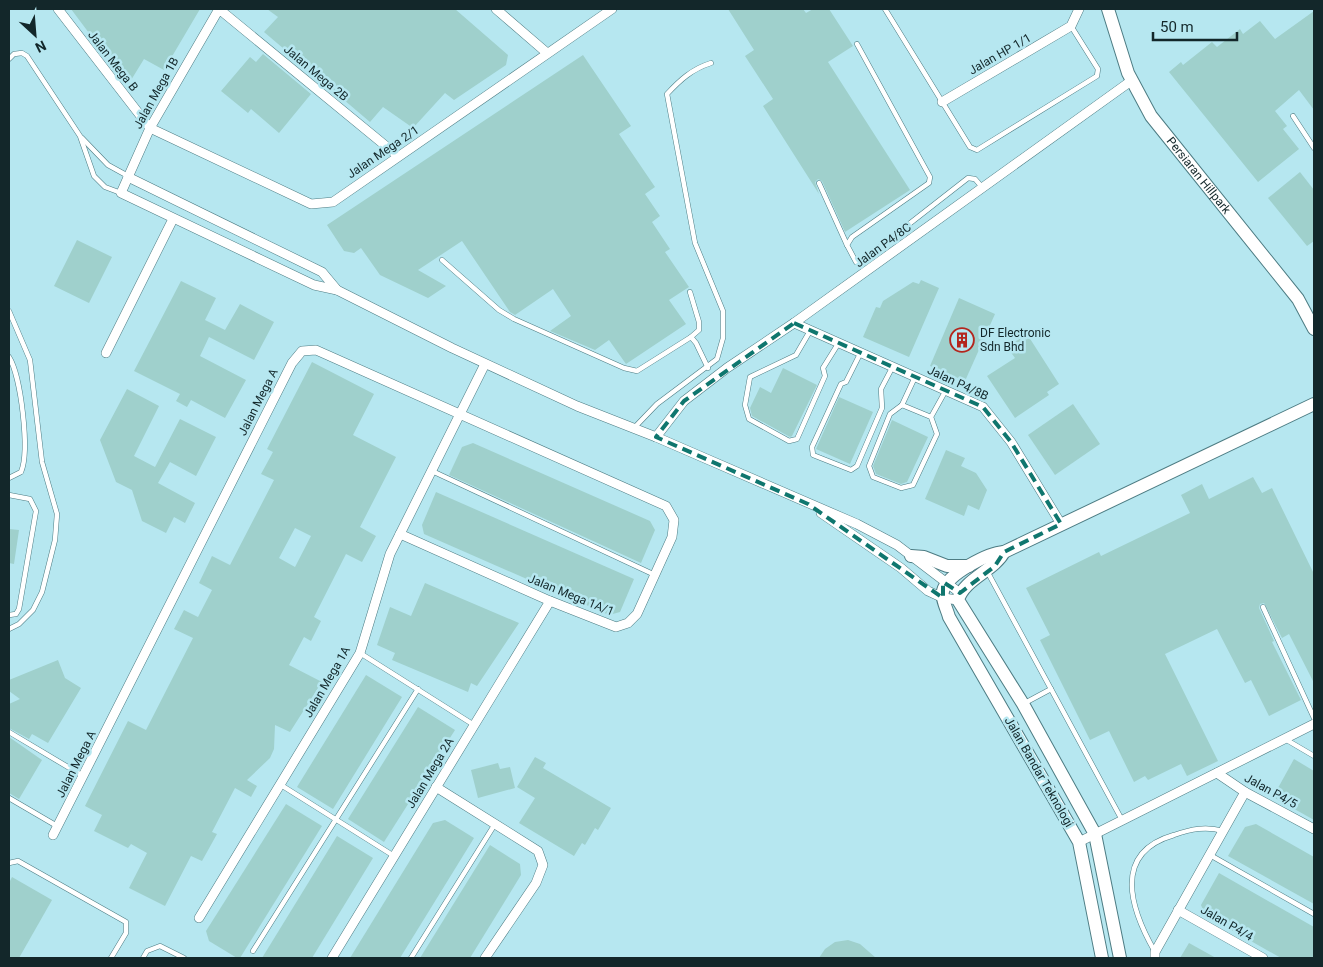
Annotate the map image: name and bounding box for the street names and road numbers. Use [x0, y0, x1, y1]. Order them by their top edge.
street label: Jalan Mega B [85, 28, 141, 94]
street label: Jalan HP 1/1 [966, 31, 1034, 77]
street label: Jalan Mega 2B [281, 42, 351, 104]
street label: Jalan Mega 1B [131, 55, 181, 131]
street label: Jalan Mega 2/1 [344, 123, 422, 181]
street label: Persiaran Hillpark [1164, 134, 1234, 217]
street label: Jalan P4/8C [852, 220, 914, 270]
street label: Jalan P4/8B [925, 363, 991, 403]
street label: Jalan Mega A [235, 366, 281, 438]
street label: Jalan Mega 1A/1 [526, 571, 616, 619]
street label: Jalan Mega 1A [301, 644, 353, 720]
street label: Jalan Bandar Teknologi [1002, 714, 1076, 830]
street label: Jalan Mega A [53, 728, 99, 800]
street label: Jalan Mega 2A [403, 735, 457, 811]
street label: Jalan P4/5 [1242, 771, 1300, 811]
street label: Jalan P4/4 [1198, 902, 1256, 944]

